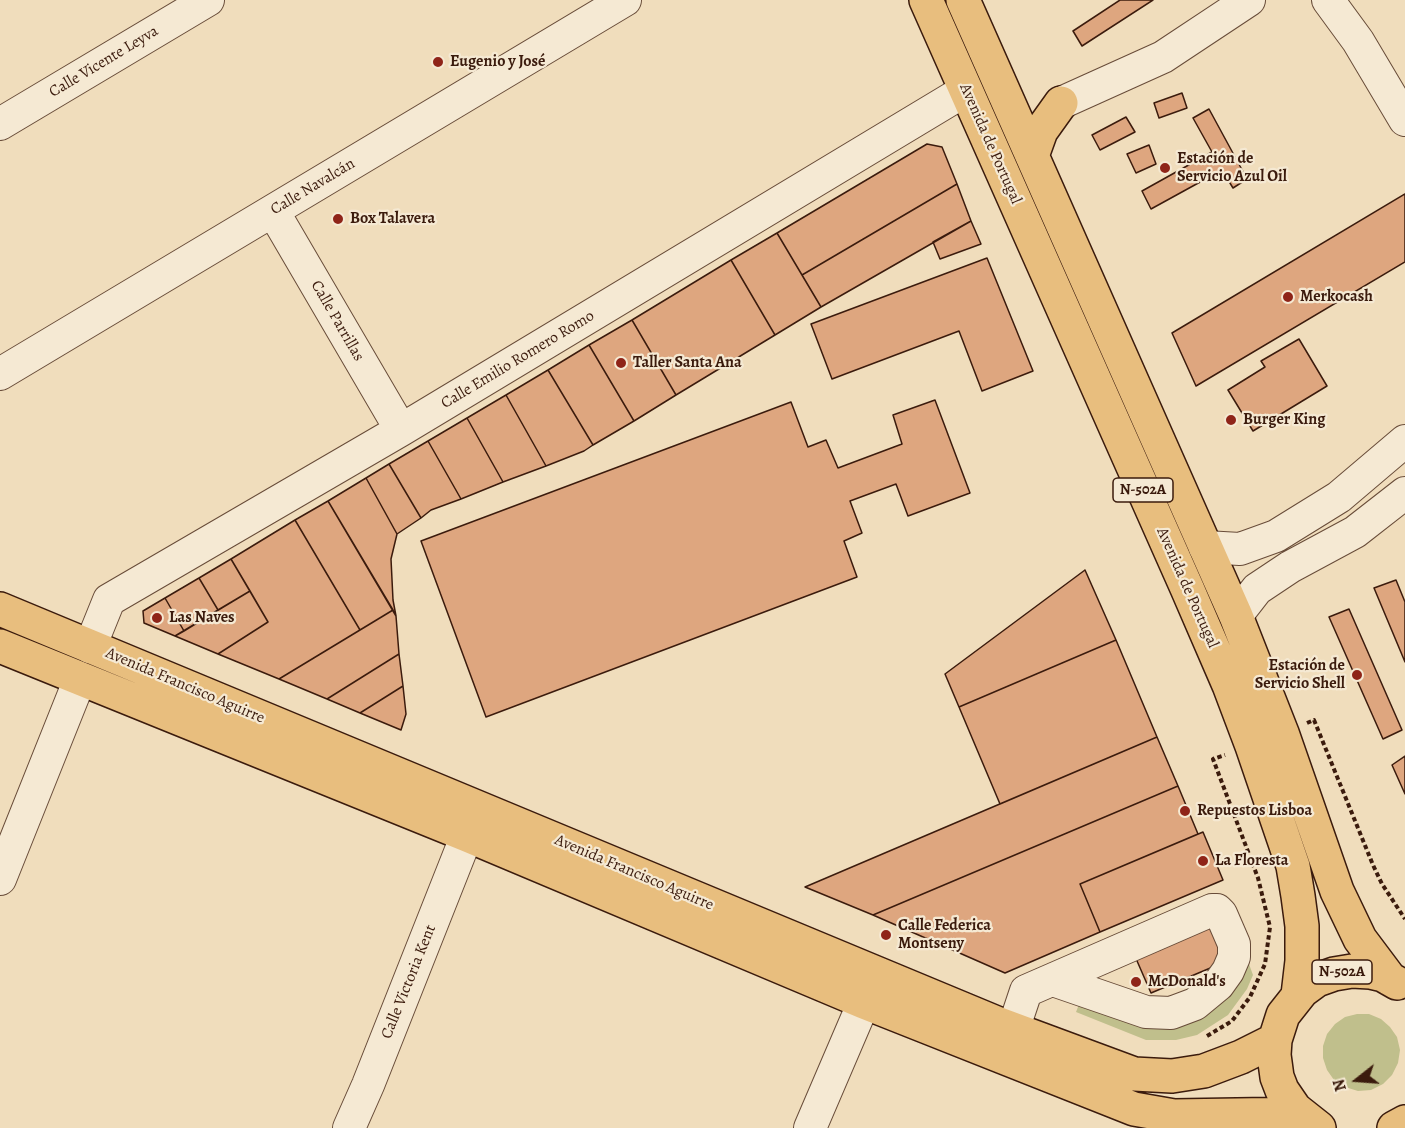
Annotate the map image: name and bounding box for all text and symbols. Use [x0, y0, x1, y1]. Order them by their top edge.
street label: Calle Vicente Leyva [46, 22, 162, 102]
place label: Eugenio y José [450, 52, 545, 72]
marker: Eugenio y José [431, 55, 445, 69]
street label: Avenida de Portugal [955, 81, 1025, 207]
place label: Estación de Servicio Azul Oil [1177, 149, 1287, 187]
street label: Calle Navalcán [267, 154, 359, 220]
marker: Estación de Servicio Azul Oil [1158, 161, 1172, 175]
place label: Box Talavera [350, 209, 435, 229]
marker: Box Talavera [331, 212, 345, 226]
street label: Calle Parrillas [306, 277, 368, 365]
place label: Merkocash [1300, 287, 1373, 307]
marker: Merkocash [1281, 290, 1295, 304]
street label: Calle Emilio Romero Romo [438, 307, 598, 413]
place label: Taller Santa Ana [633, 353, 742, 373]
marker: Taller Santa Ana [614, 356, 628, 370]
place label: Burger King [1243, 410, 1325, 430]
marker: Burger King [1224, 413, 1238, 427]
road number: N-502A [1113, 478, 1173, 502]
street label: Avenida de Portugal [1152, 525, 1222, 651]
place label: Las Naves [169, 608, 235, 628]
marker: Las Naves [150, 611, 164, 625]
street label: Avenida Francisco Aguirre [103, 644, 267, 728]
place label: Estación de Servicio Shell [1255, 656, 1345, 694]
marker: Estación de Servicio Shell [1350, 668, 1364, 682]
place label: Repuestos Lisboa [1197, 801, 1312, 821]
marker: Repuestos Lisboa [1178, 804, 1192, 818]
street label: Avenida Francisco Aguirre [552, 831, 716, 915]
place label: La Floresta [1215, 851, 1288, 871]
marker: La Floresta [1196, 854, 1210, 868]
place label: Calle Federica Montseny [898, 916, 991, 954]
street label: Calle Victoria Kent [377, 922, 441, 1042]
marker: Calle Federica Montseny [879, 928, 893, 942]
road number: N-502A [1312, 960, 1372, 984]
place label: McDonald's [1148, 972, 1226, 992]
marker: McDonald's [1129, 975, 1143, 989]
north arrow [1327, 1050, 1387, 1110]
text: N [1328, 1076, 1352, 1094]

